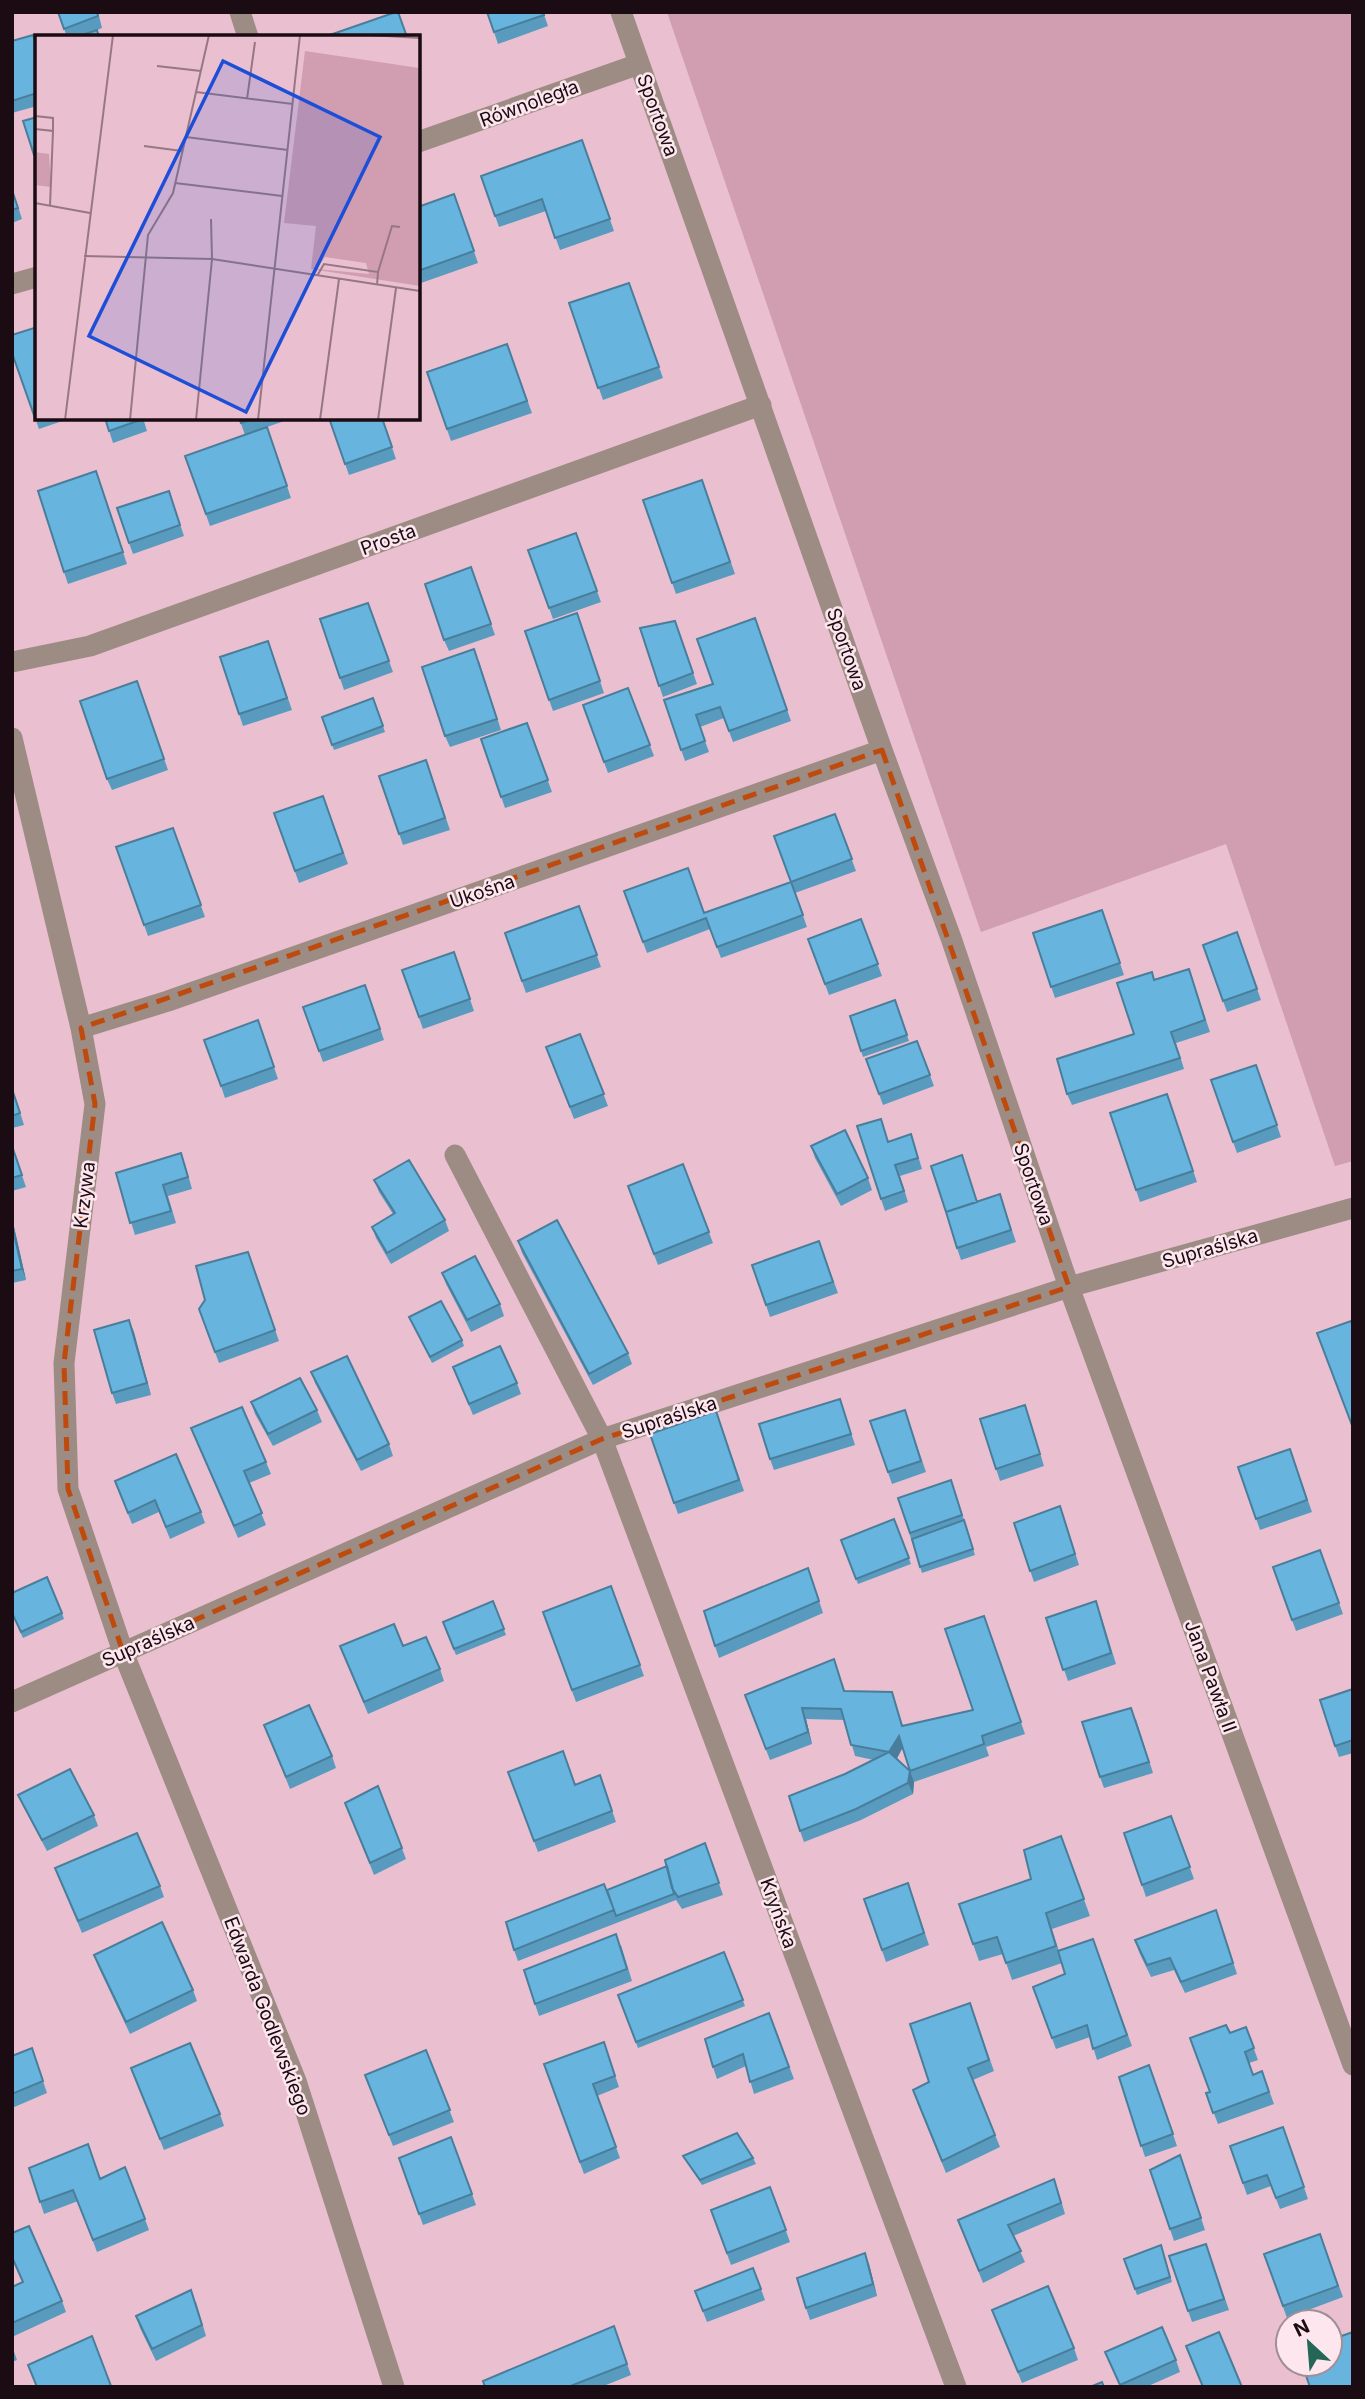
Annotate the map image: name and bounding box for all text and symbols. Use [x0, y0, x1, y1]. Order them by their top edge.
inset map [35, 35, 420, 420]
street label: Sportowa [632, 71, 683, 159]
street label: Równoległa [476, 75, 582, 132]
street label: Prosta [357, 519, 419, 560]
street label: Sportowa [822, 605, 871, 694]
street label: Ukośna [447, 870, 518, 913]
street label: Sportowa [1009, 1140, 1058, 1229]
street label: Krzywa [69, 1160, 100, 1230]
street label: Supraślska [1160, 1224, 1261, 1273]
street label: Supraślska [619, 1391, 720, 1444]
street label: Supraślska [98, 1611, 198, 1672]
street label: Jana Pawła II [1180, 1617, 1242, 1736]
street label: Kryńska [755, 1875, 802, 1952]
street label: Edwarda Godlewskiego [219, 1914, 316, 2119]
north arrow [1274, 2308, 1344, 2378]
text: N [1290, 2315, 1313, 2342]

